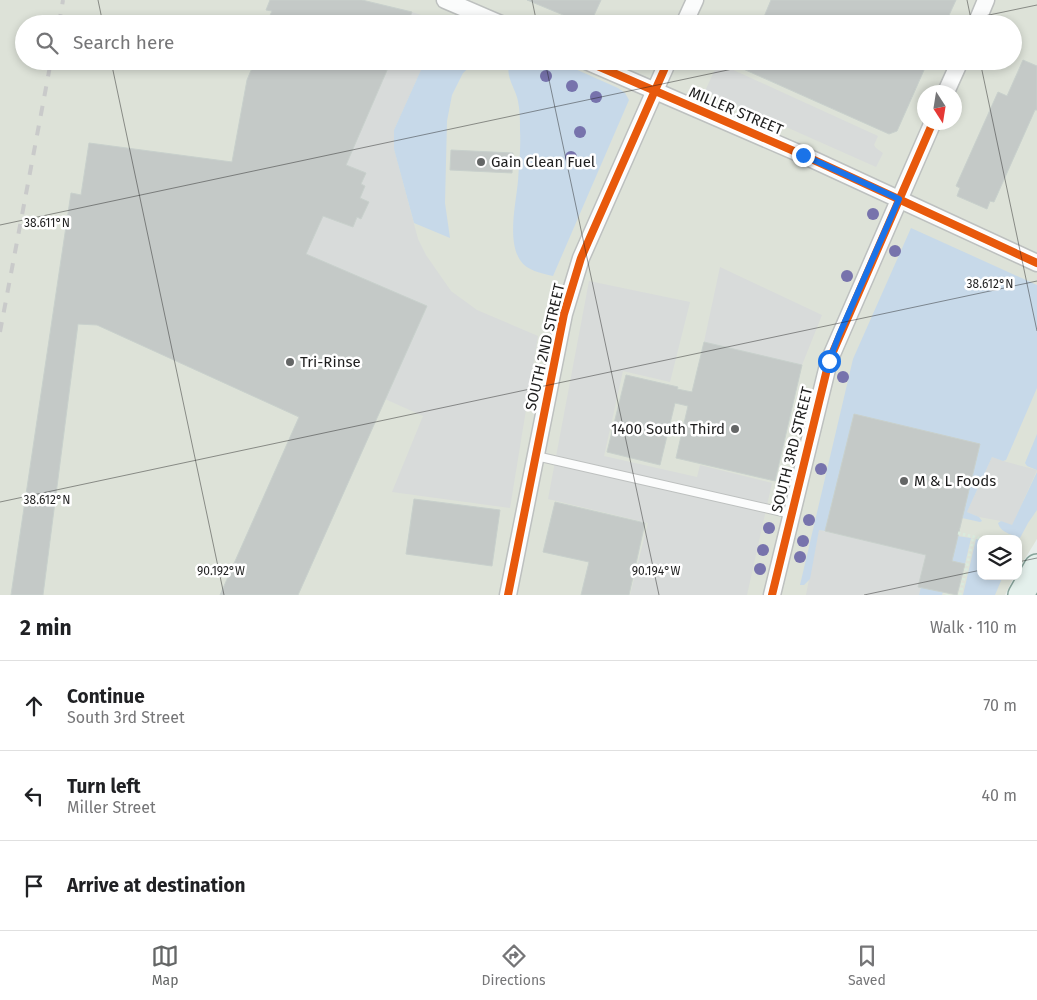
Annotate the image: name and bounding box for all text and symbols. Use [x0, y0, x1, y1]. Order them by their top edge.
search box [15, 15, 1022, 70]
icon: search [33, 29, 61, 57]
text: Search here [73, 31, 174, 54]
street label: MILLER STREET [686, 83, 786, 139]
north arrow [917, 85, 962, 130]
route end [792, 144, 815, 167]
place label: Gain Clean Fuel [491, 153, 596, 171]
marker: Gain Clean Fuel [475, 156, 487, 168]
text: 38.611°N [24, 216, 70, 230]
text: 38.612°N [967, 277, 1013, 291]
street label: SOUTH 2ND STREET [522, 281, 568, 412]
route start [818, 350, 841, 373]
place label: Tri-Rinse [300, 353, 361, 371]
marker: Tri-Rinse [284, 356, 296, 368]
street label: SOUTH 3RD STREET [768, 385, 816, 515]
place label: 1400 South Third [611, 420, 725, 438]
marker: 1400 South Third [729, 423, 741, 435]
place label: M & L Foods [914, 472, 996, 490]
marker: M & L Foods [898, 475, 910, 487]
text: 38.612°N [24, 493, 70, 507]
map controls [977, 535, 1022, 580]
button: layers [977, 535, 1022, 580]
text: 90.192°W [197, 564, 245, 578]
text: 90.194°W [632, 564, 680, 578]
text: 2 min [20, 615, 72, 641]
text: Walk · 110 m [930, 618, 1017, 637]
text: Continue [67, 685, 145, 708]
icon: ahead [20, 692, 48, 720]
text: 70 m [983, 696, 1017, 715]
text: South 3rd Street [67, 708, 185, 727]
text: Turn left [67, 775, 141, 798]
icon: left [20, 782, 48, 810]
text: 40 m [982, 786, 1017, 805]
text: Miller Street [67, 798, 156, 817]
icon: arrive [20, 872, 48, 900]
text: Arrive at destination [67, 874, 246, 897]
tab: Map [151, 942, 179, 989]
tab: Directions [481, 942, 546, 989]
tab: Saved [848, 942, 886, 989]

